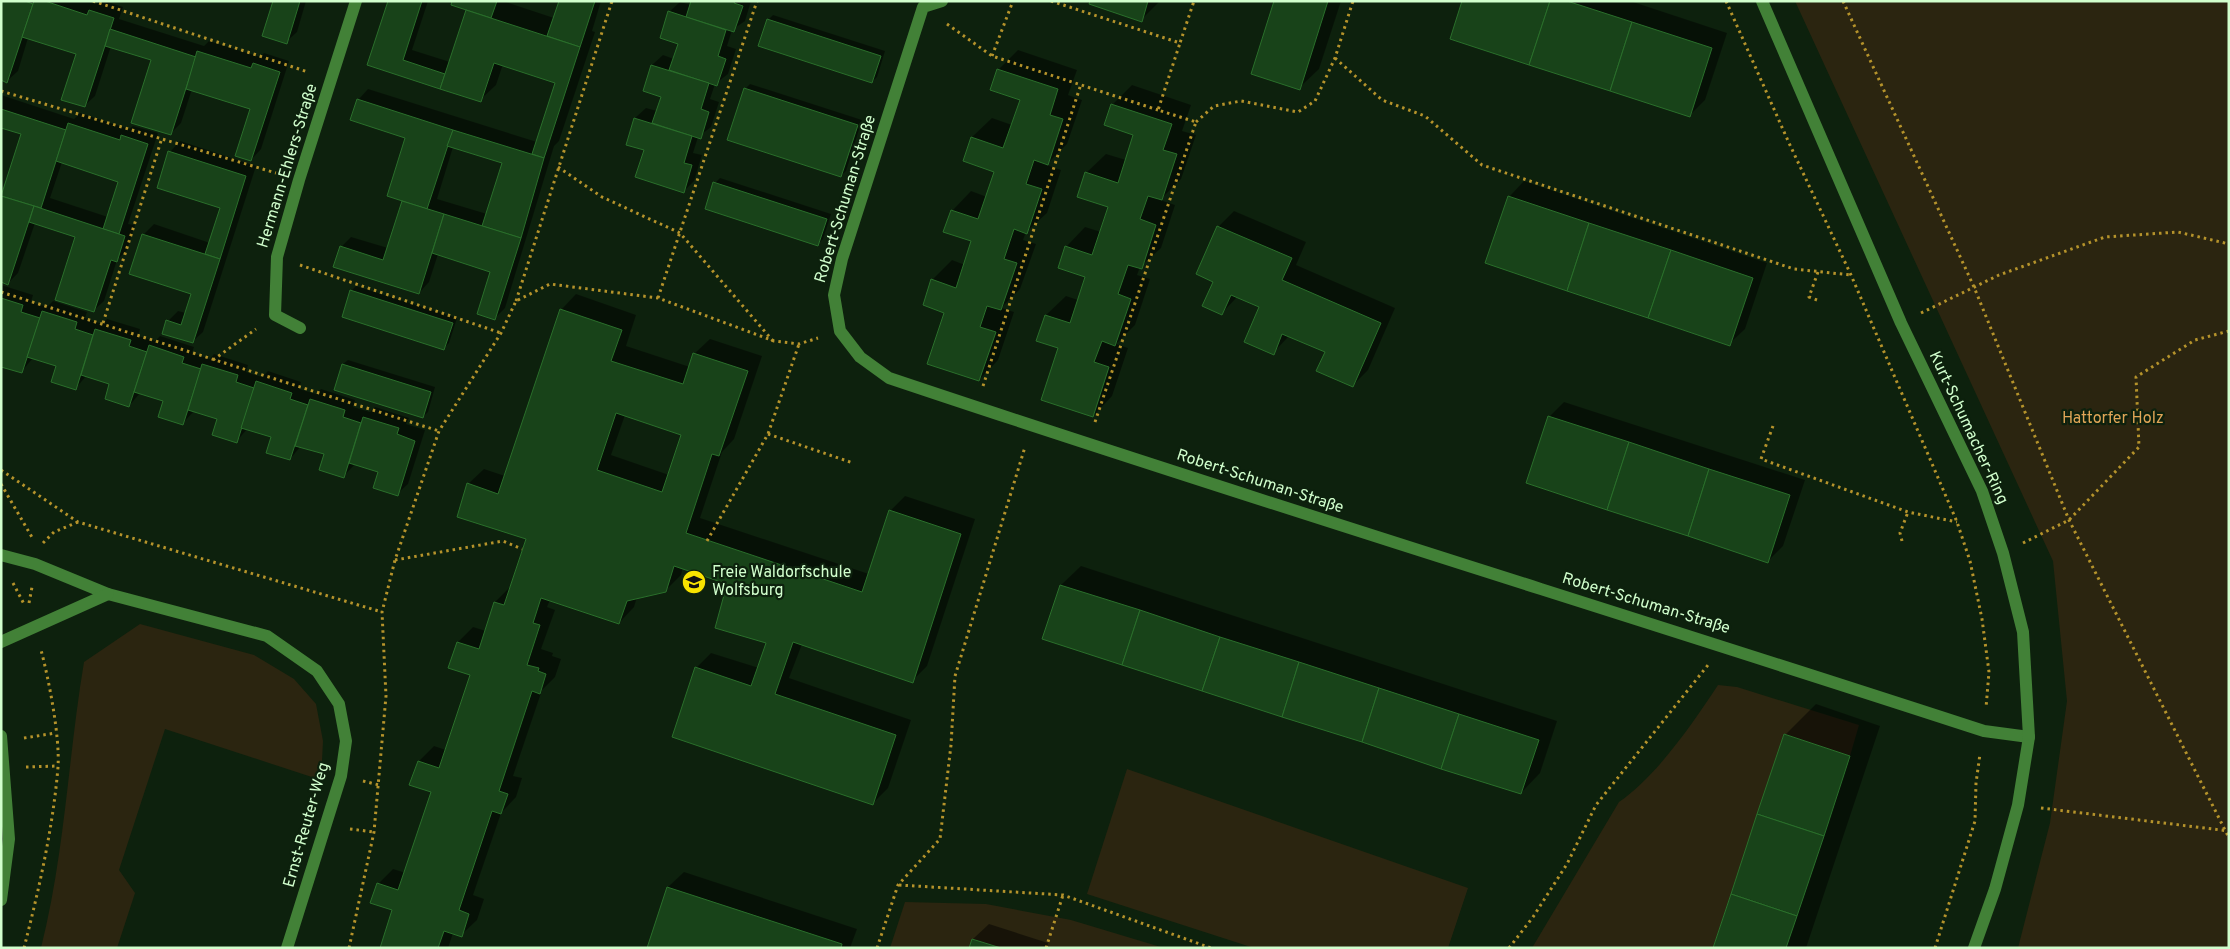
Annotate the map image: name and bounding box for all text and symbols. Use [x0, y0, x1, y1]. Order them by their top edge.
street label: Hermann-Ehlers-Straße [253, 81, 323, 251]
street label: Robert-Schuman-Straße [811, 113, 881, 285]
street label: Kurt-Schumacher-Ring [1924, 348, 2012, 508]
park label: Hattorfer Holz [2062, 409, 2164, 429]
street label: Robert-Schuman-Straße [1174, 446, 1346, 518]
place label: Freie Waldorfschule Wolfsburg [712, 563, 851, 601]
school or university icon: Freie Waldorfschule Wolfsburg [681, 569, 707, 595]
street label: Robert-Schuman-Straße [1560, 569, 1732, 639]
street label: Ernst-Reuter-Weg [280, 760, 334, 890]

